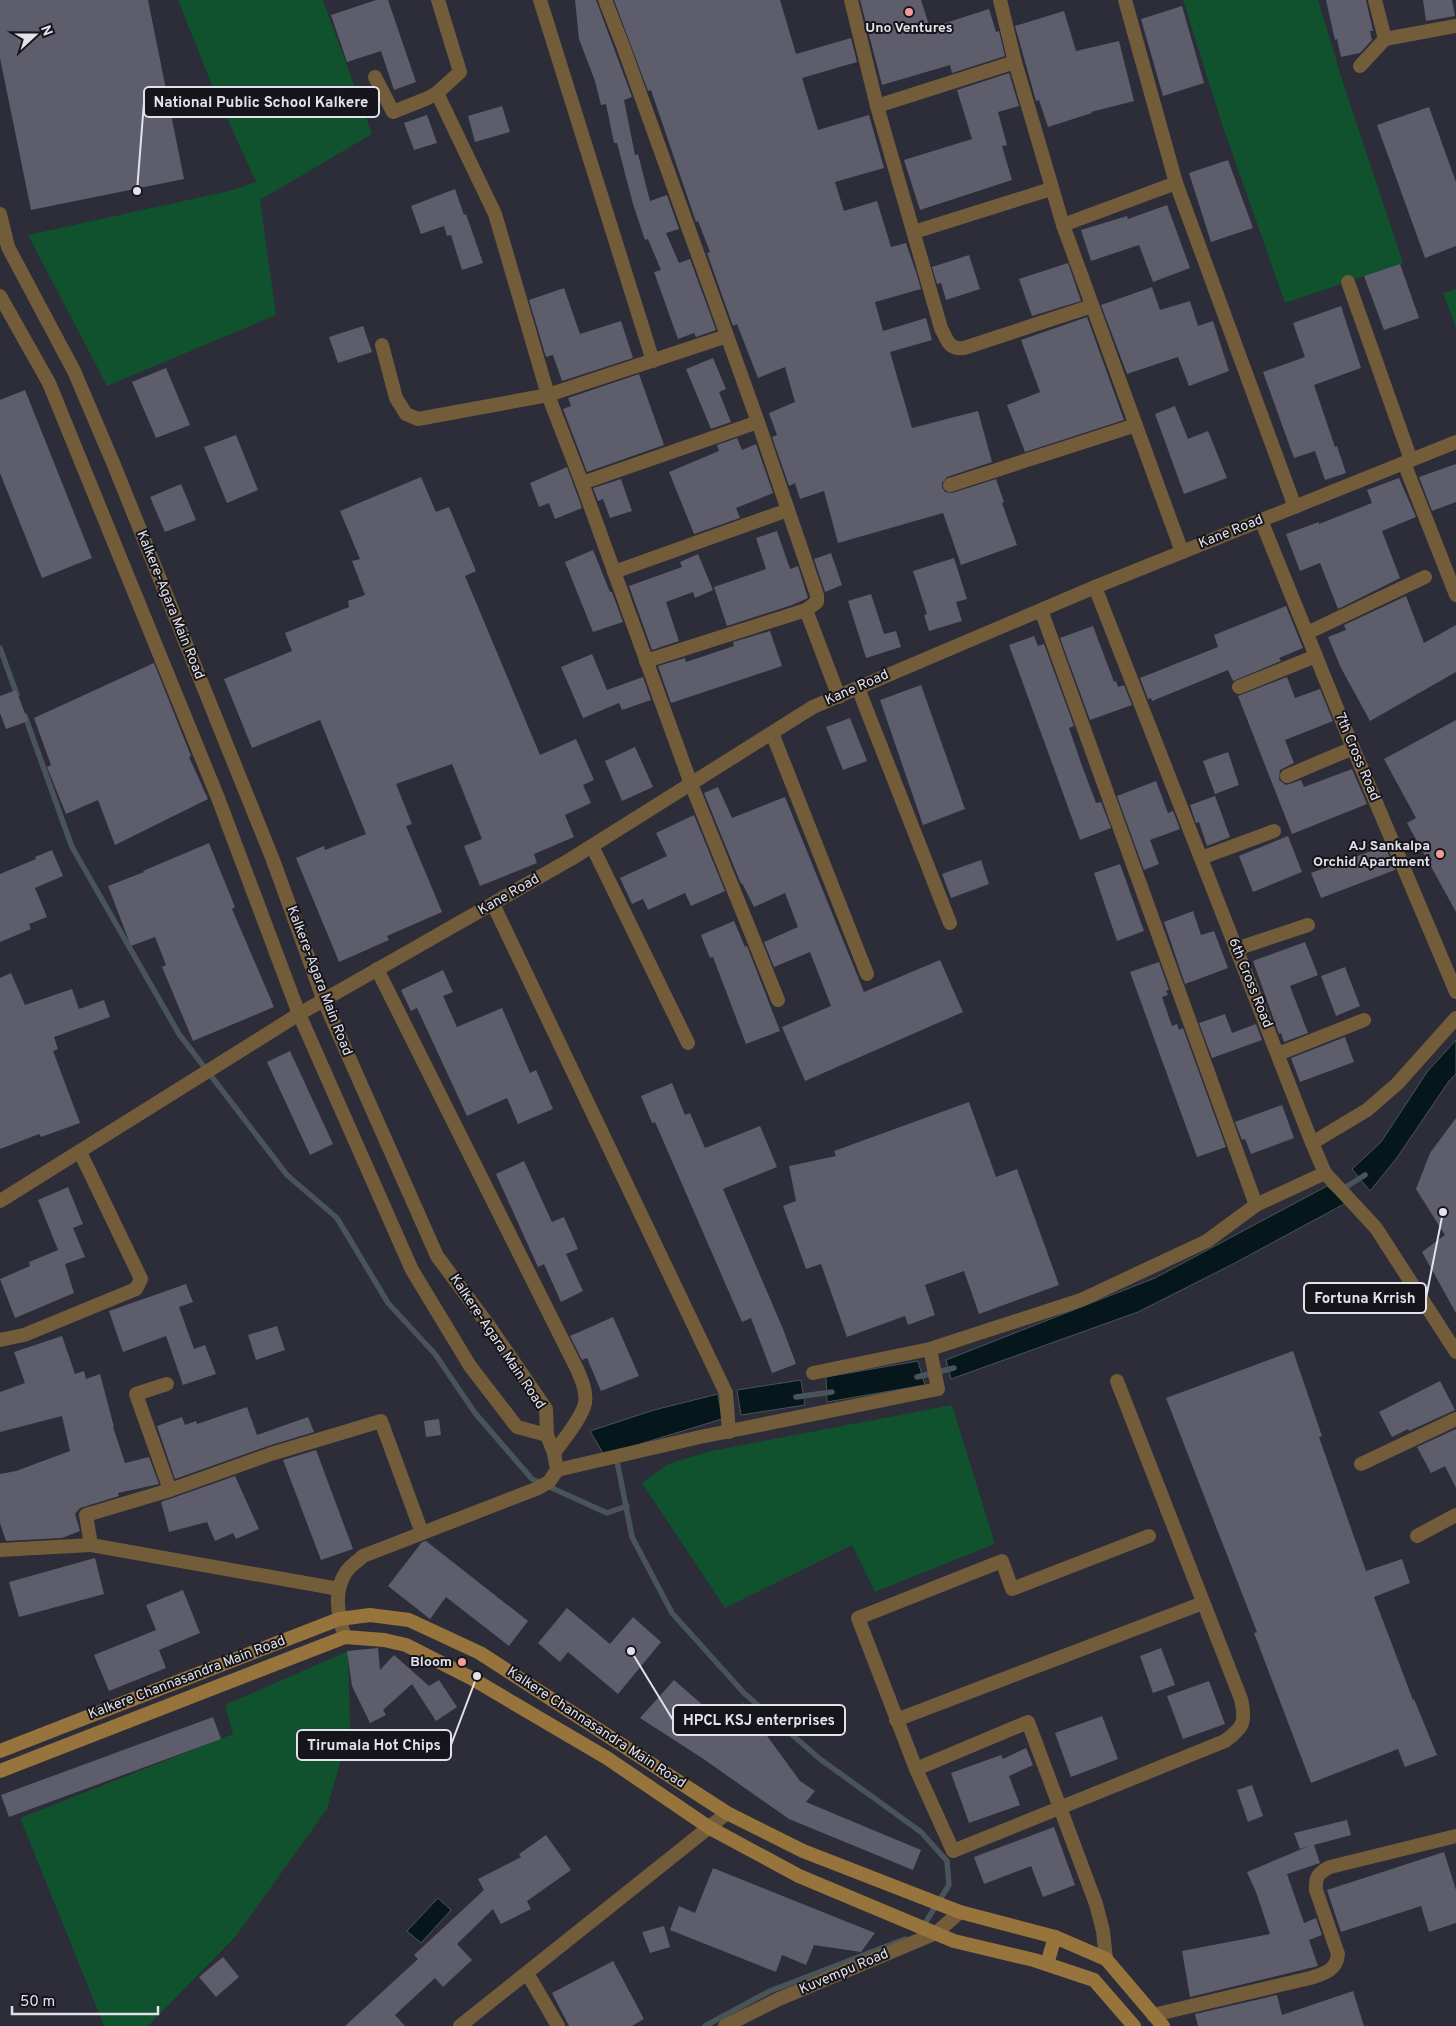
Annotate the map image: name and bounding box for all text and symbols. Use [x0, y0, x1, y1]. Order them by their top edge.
marker: Uno Ventures [903, 6, 915, 18]
north arrow [10, 10, 60, 60]
place label: Uno Ventures [865, 20, 953, 37]
text: N [36, 23, 55, 39]
callout: National Public School Kalkere [144, 87, 379, 117]
text: National Public School Kalkere [154, 94, 368, 113]
street label: Kane Road [1196, 511, 1266, 553]
street label: Kalkere-Agara Main Road [132, 528, 208, 682]
street label: Kane Road [823, 666, 891, 710]
street label: 7th Cross Road [1331, 711, 1383, 803]
place label: AJ Sankalpa Orchid Apartment [1313, 838, 1430, 871]
marker: AJ Sankalpa Orchid Apartment [1434, 848, 1446, 860]
street label: Kane Road [475, 871, 543, 919]
street label: Kalkere-Agara Main Road [283, 904, 355, 1058]
street label: 6th Cross Road [1224, 936, 1276, 1030]
street label: Kalkere-Agara Main Road [446, 1271, 548, 1413]
callout: Fortuna Krrish [1304, 1283, 1426, 1313]
text: Fortuna Krrish [1314, 1290, 1416, 1309]
street label: Kalkere Channasandra Main Road [86, 1632, 288, 1724]
place label: Bloom [410, 1654, 452, 1671]
marker: Bloom [456, 1656, 468, 1668]
street label: Kalkere Channasandra Main Road [503, 1664, 689, 1792]
callout: HPCL KSJ enterprises [673, 1705, 845, 1735]
text: HPCL KSJ enterprises [683, 1712, 835, 1731]
callout: Tirumala Hot Chips [297, 1730, 451, 1760]
text: Tirumala Hot Chips [307, 1737, 441, 1756]
street label: Kuvempu Road [797, 1946, 891, 1998]
scale bar [12, 1984, 159, 2016]
text: 50 m [20, 1993, 55, 2012]

